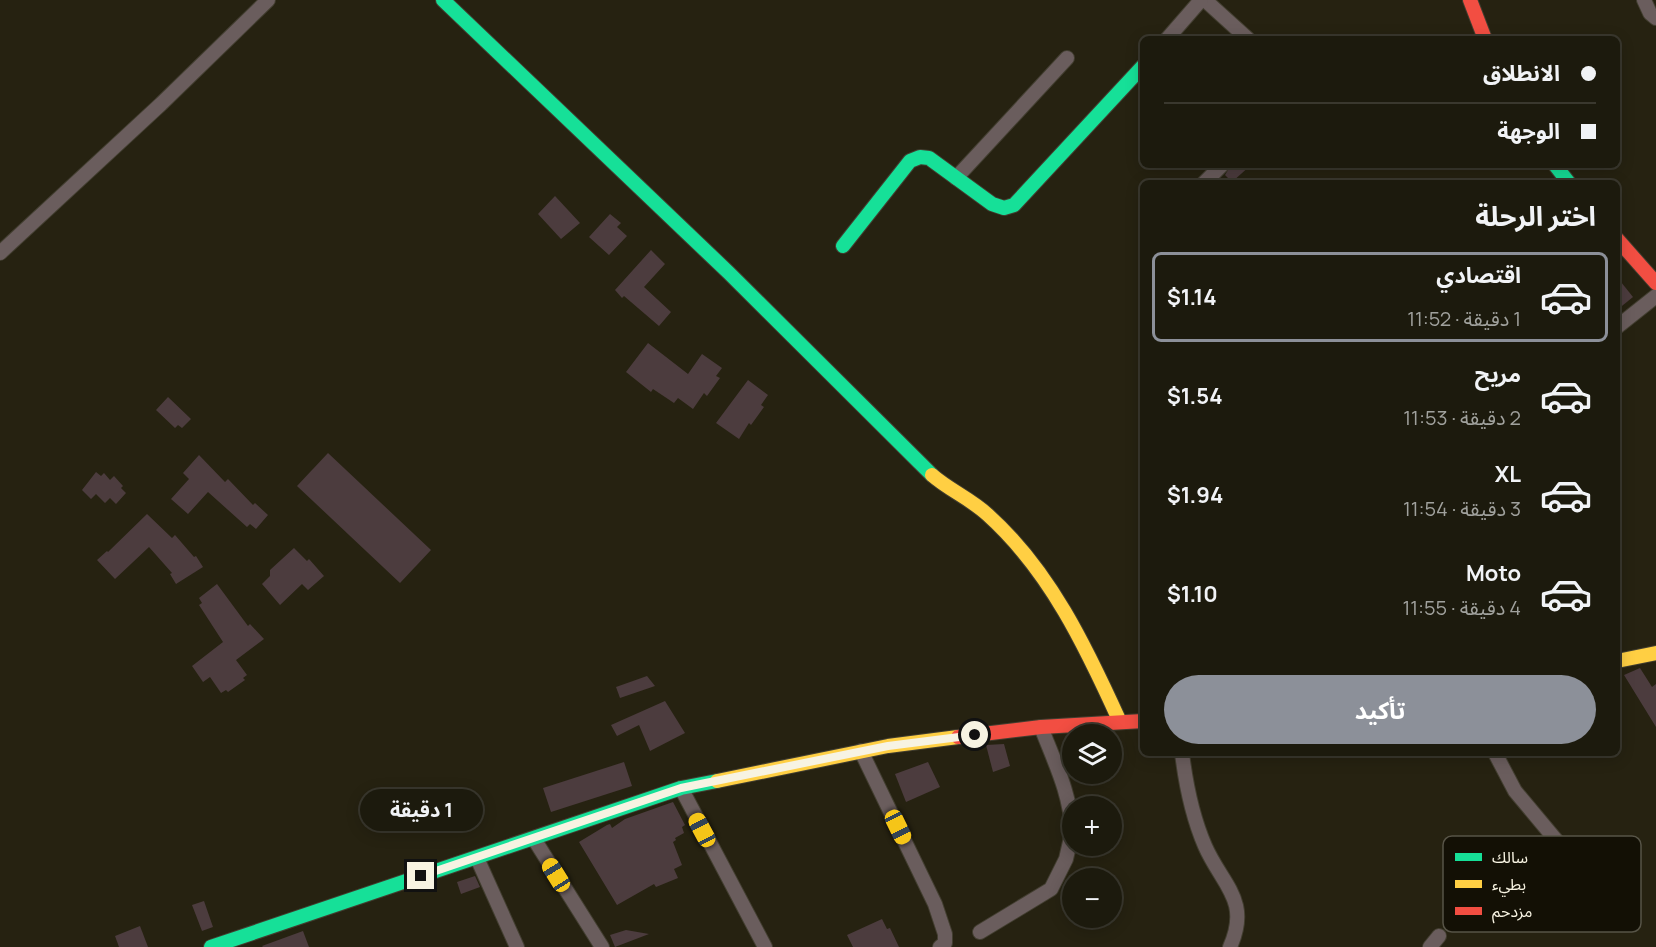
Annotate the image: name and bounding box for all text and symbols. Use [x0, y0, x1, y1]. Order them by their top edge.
text: الانطلاق [1483, 58, 1560, 88]
text: الوجهة [1497, 116, 1560, 146]
text: اختر الرحلة [1475, 197, 1596, 234]
text: اقتصادي [1436, 260, 1521, 290]
icon: car [1539, 270, 1593, 324]
text: $1.14 [1167, 282, 1217, 312]
text: 1 دقيقة · 11:52 [1407, 305, 1521, 332]
text: مريح [1475, 359, 1521, 389]
icon: car [1539, 369, 1593, 423]
text: $1.54 [1167, 381, 1223, 411]
text: 2 دقيقة · 11:53 [1403, 404, 1521, 431]
text: XL [1495, 459, 1521, 489]
icon: car [1539, 468, 1593, 522]
text: $1.94 [1167, 480, 1223, 510]
text: 3 دقيقة · 11:54 [1403, 495, 1521, 522]
text: Moto [1466, 558, 1521, 588]
icon: car [1539, 567, 1593, 621]
text: $1.10 [1167, 579, 1218, 609]
text: 4 دقيقة · 11:55 [1402, 594, 1521, 621]
button: تأكيد [1164, 675, 1596, 744]
route start [961, 721, 988, 748]
map controls [1062, 724, 1122, 928]
button: layers [1062, 724, 1122, 784]
callout: 1 دقيقة [360, 789, 482, 831]
text: 1 دقيقة [390, 796, 453, 823]
button: + [1062, 796, 1122, 856]
car [882, 807, 914, 847]
car [686, 810, 718, 850]
legend [1443, 836, 1641, 932]
text: سالك [1492, 846, 1528, 868]
car [539, 855, 573, 895]
route end [407, 862, 434, 889]
button: − [1062, 868, 1122, 928]
text: بطيء [1492, 873, 1526, 897]
text: مزدحم [1492, 900, 1532, 924]

